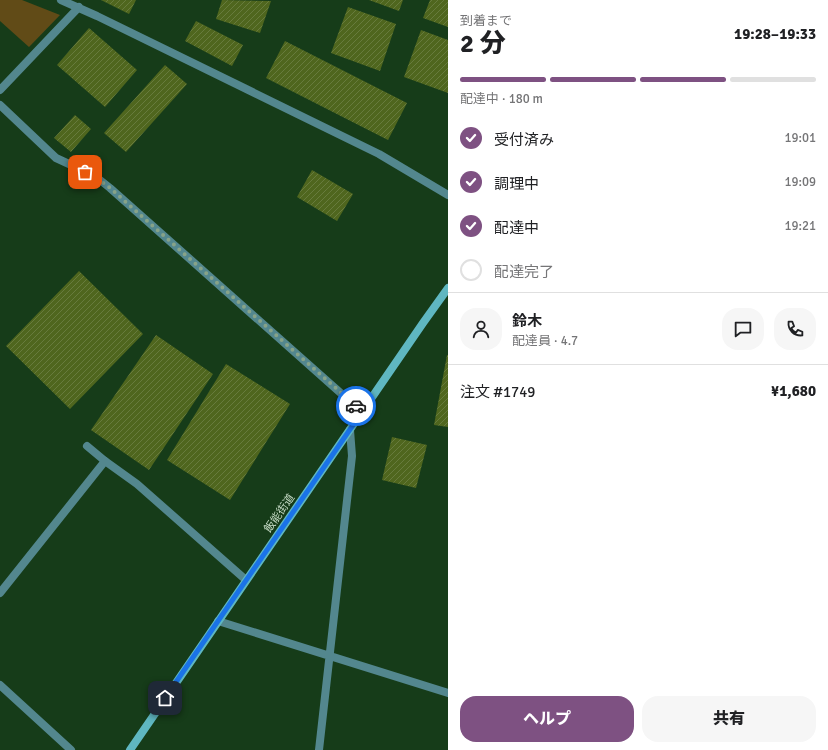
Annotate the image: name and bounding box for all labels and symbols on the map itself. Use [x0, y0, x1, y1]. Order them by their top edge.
pin [68, 155, 102, 189]
courier [336, 386, 376, 426]
street label: 飯能街道 [261, 492, 297, 535]
pin [148, 681, 182, 715]

